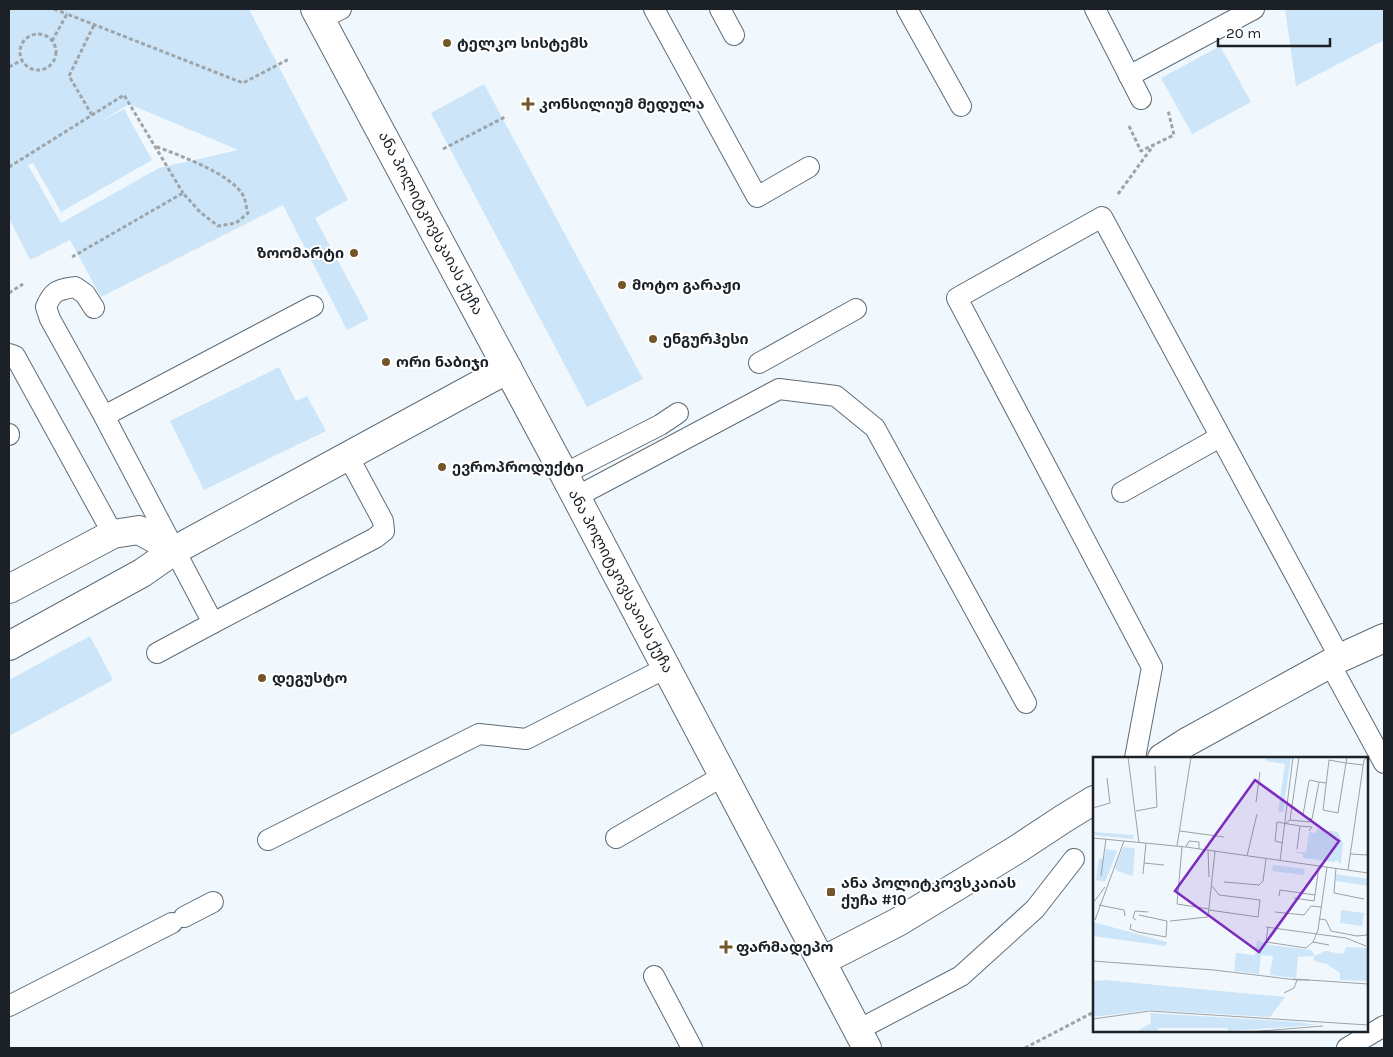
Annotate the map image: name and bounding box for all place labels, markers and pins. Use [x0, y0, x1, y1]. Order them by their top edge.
place label: ტელკო სისტემს [457, 34, 588, 52]
marker: ტელკო სისტემს [441, 37, 453, 49]
place label: კონსილიუმ მედულა [539, 95, 705, 113]
marker: კონსილიუმ მედულა [521, 97, 535, 111]
place label: ზოომარტი [257, 244, 344, 262]
marker: ზოომარტი [348, 247, 360, 259]
place label: მოტო გარაჟი [632, 276, 741, 294]
marker: მოტო გარაჟი [616, 279, 628, 291]
place label: ენგურჰესი [663, 330, 749, 348]
marker: ენგურჰესი [647, 333, 659, 345]
place label: ორი ნაბიჯი [396, 353, 489, 371]
marker: ორი ნაბიჯი [380, 356, 392, 368]
place label: ევროპროდუქტი [452, 458, 584, 476]
marker: ევროპროდუქტი [436, 461, 448, 473]
place label: დეგუსტო [272, 669, 348, 687]
marker: დეგუსტო [256, 672, 268, 684]
place label: ანა პოლიტკოვსკაიას ქუჩა #10 [841, 874, 1016, 909]
marker: ანა პოლიტკოვსკაიას ქუჩა #10 [825, 886, 837, 898]
place label: ფარმადეპო [736, 938, 833, 956]
marker: ფარმადეპო [720, 941, 732, 953]

